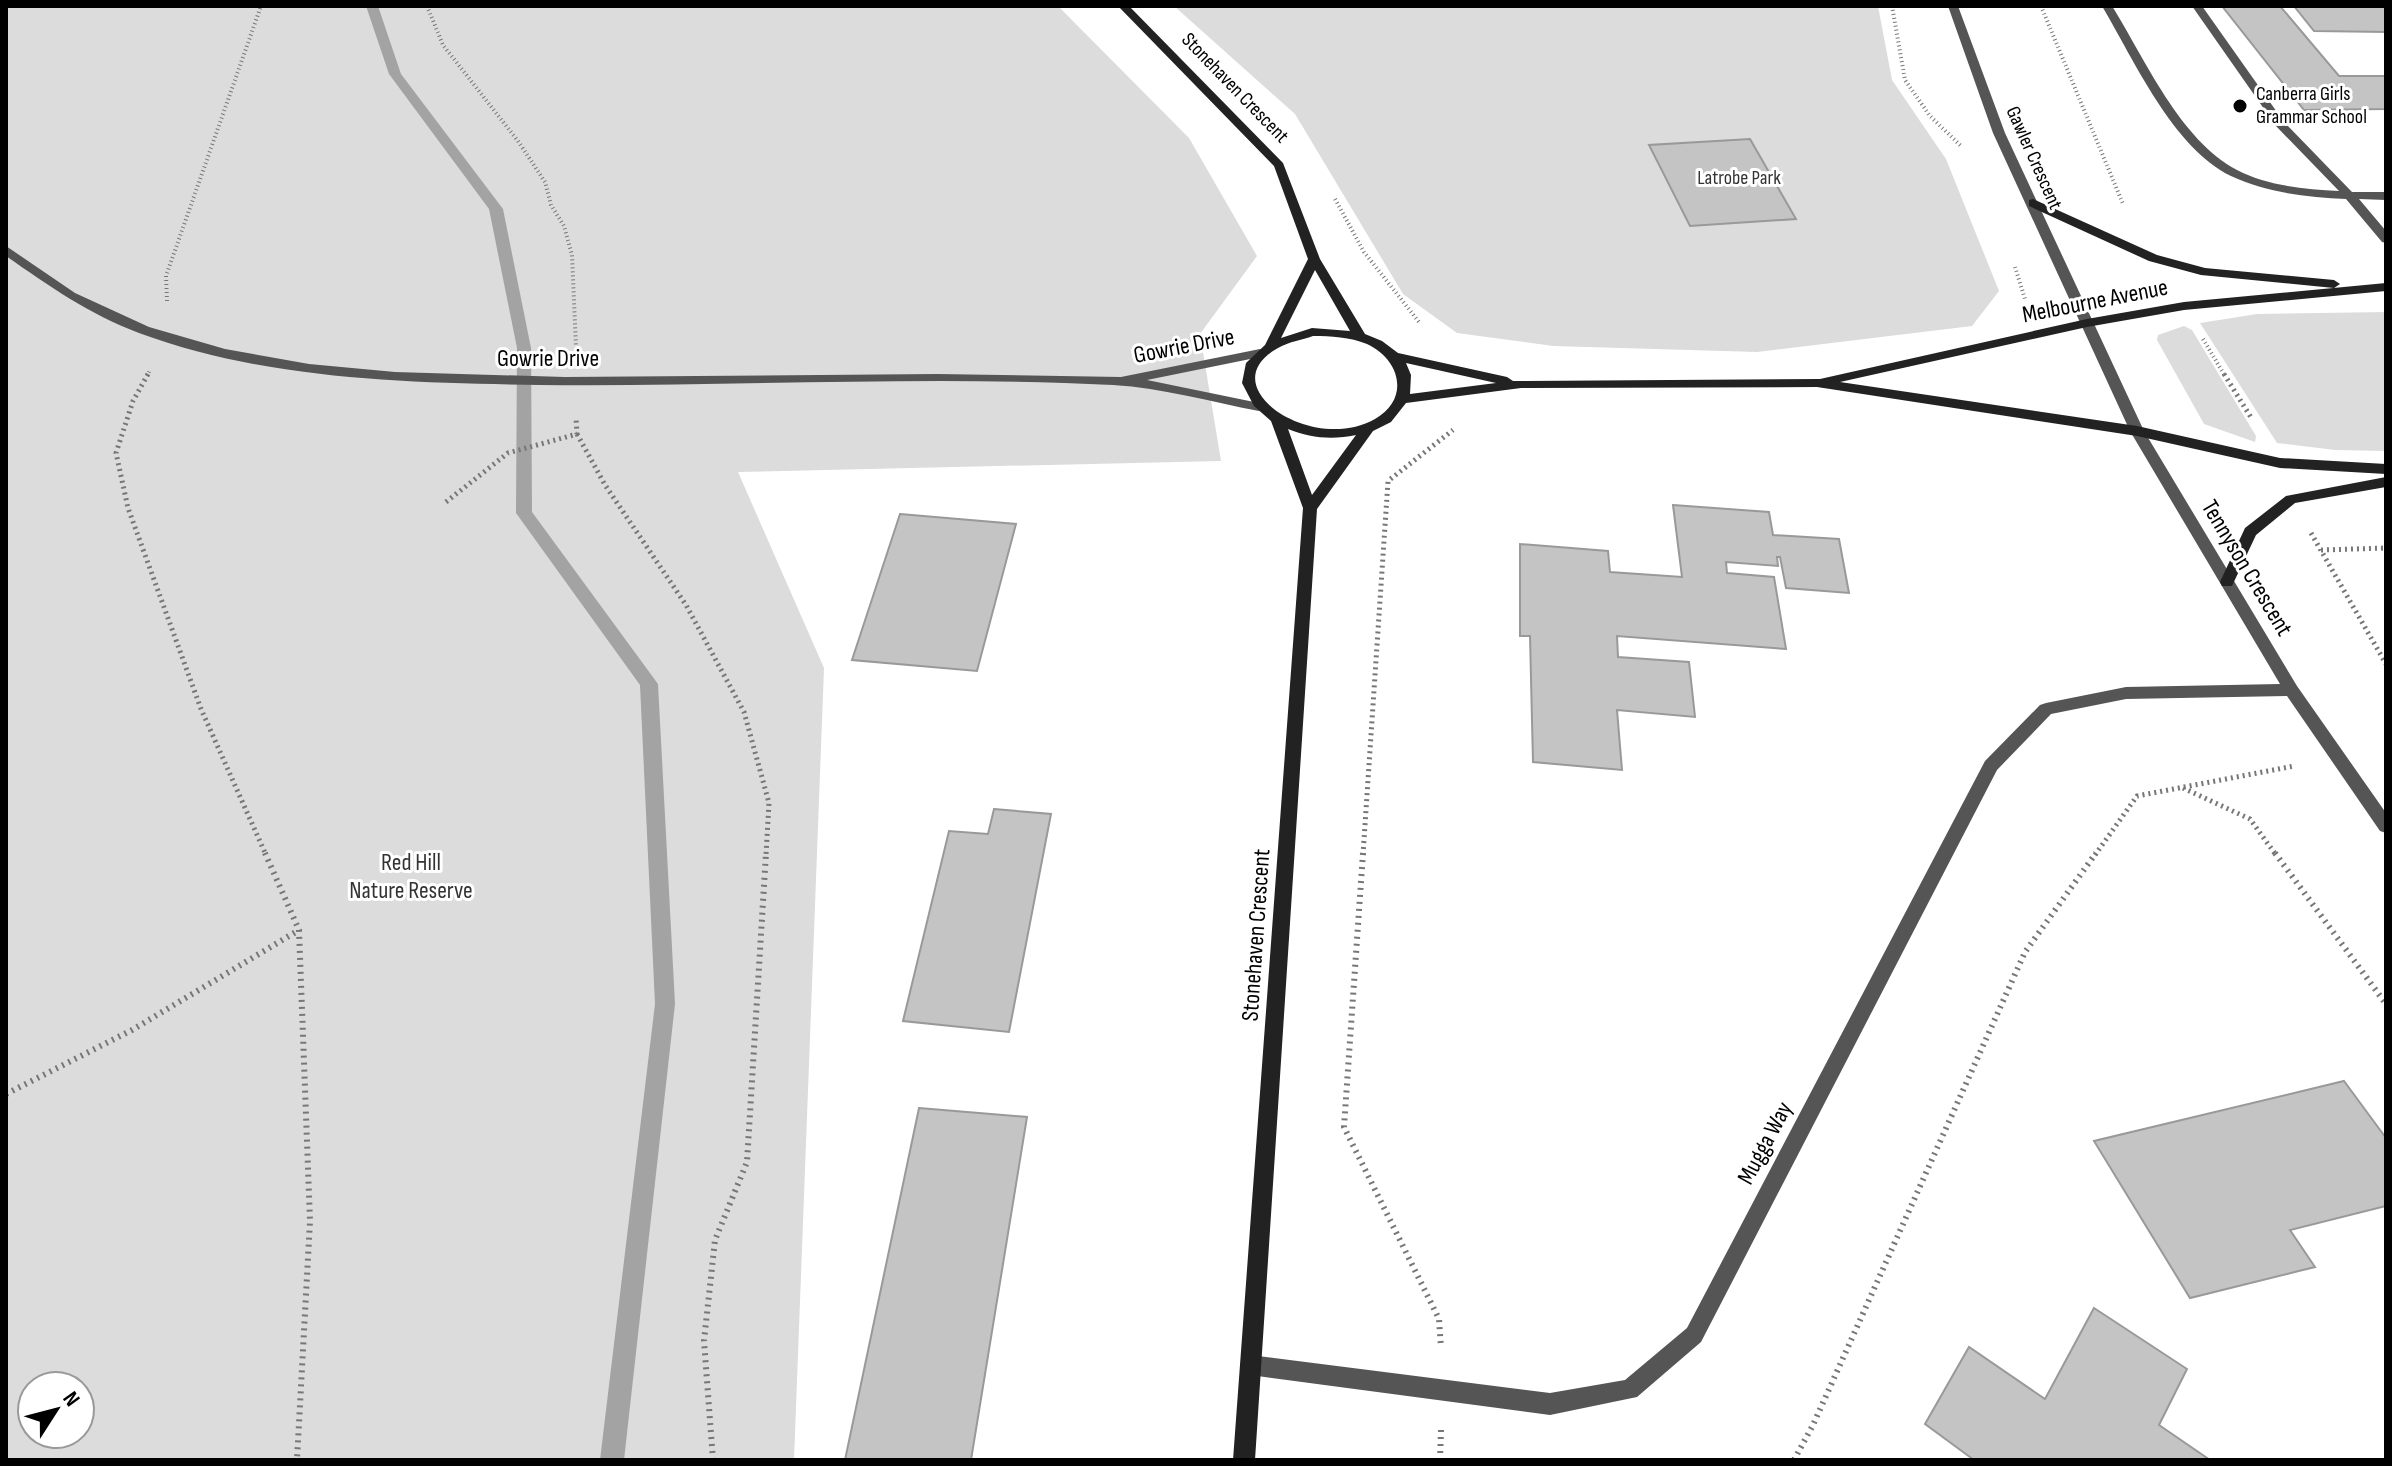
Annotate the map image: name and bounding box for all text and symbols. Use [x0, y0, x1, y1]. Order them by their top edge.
street label: Stonehaven Crescent [1176, 28, 1294, 148]
place label: Canberra Girls Grammar School [2256, 82, 2367, 129]
marker: Canberra Girls Grammar School [2231, 97, 2249, 115]
street label: Gawler Crescent [2001, 103, 2067, 213]
park label: Latrobe Park [1697, 166, 1781, 190]
street label: Melbourne Avenue [2020, 273, 2170, 329]
street label: Gowrie Drive [1131, 322, 1237, 370]
street label: Gowrie Drive [497, 344, 599, 373]
street label: Tennyson Crescent [2195, 495, 2299, 641]
park label: Red Hill Nature Reserve [349, 848, 473, 905]
street label: Stonehaven Crescent [1236, 848, 1276, 1022]
street label: Mugga Way [1731, 1097, 1799, 1189]
north arrow [16, 1370, 96, 1450]
text: N [57, 1386, 85, 1412]

